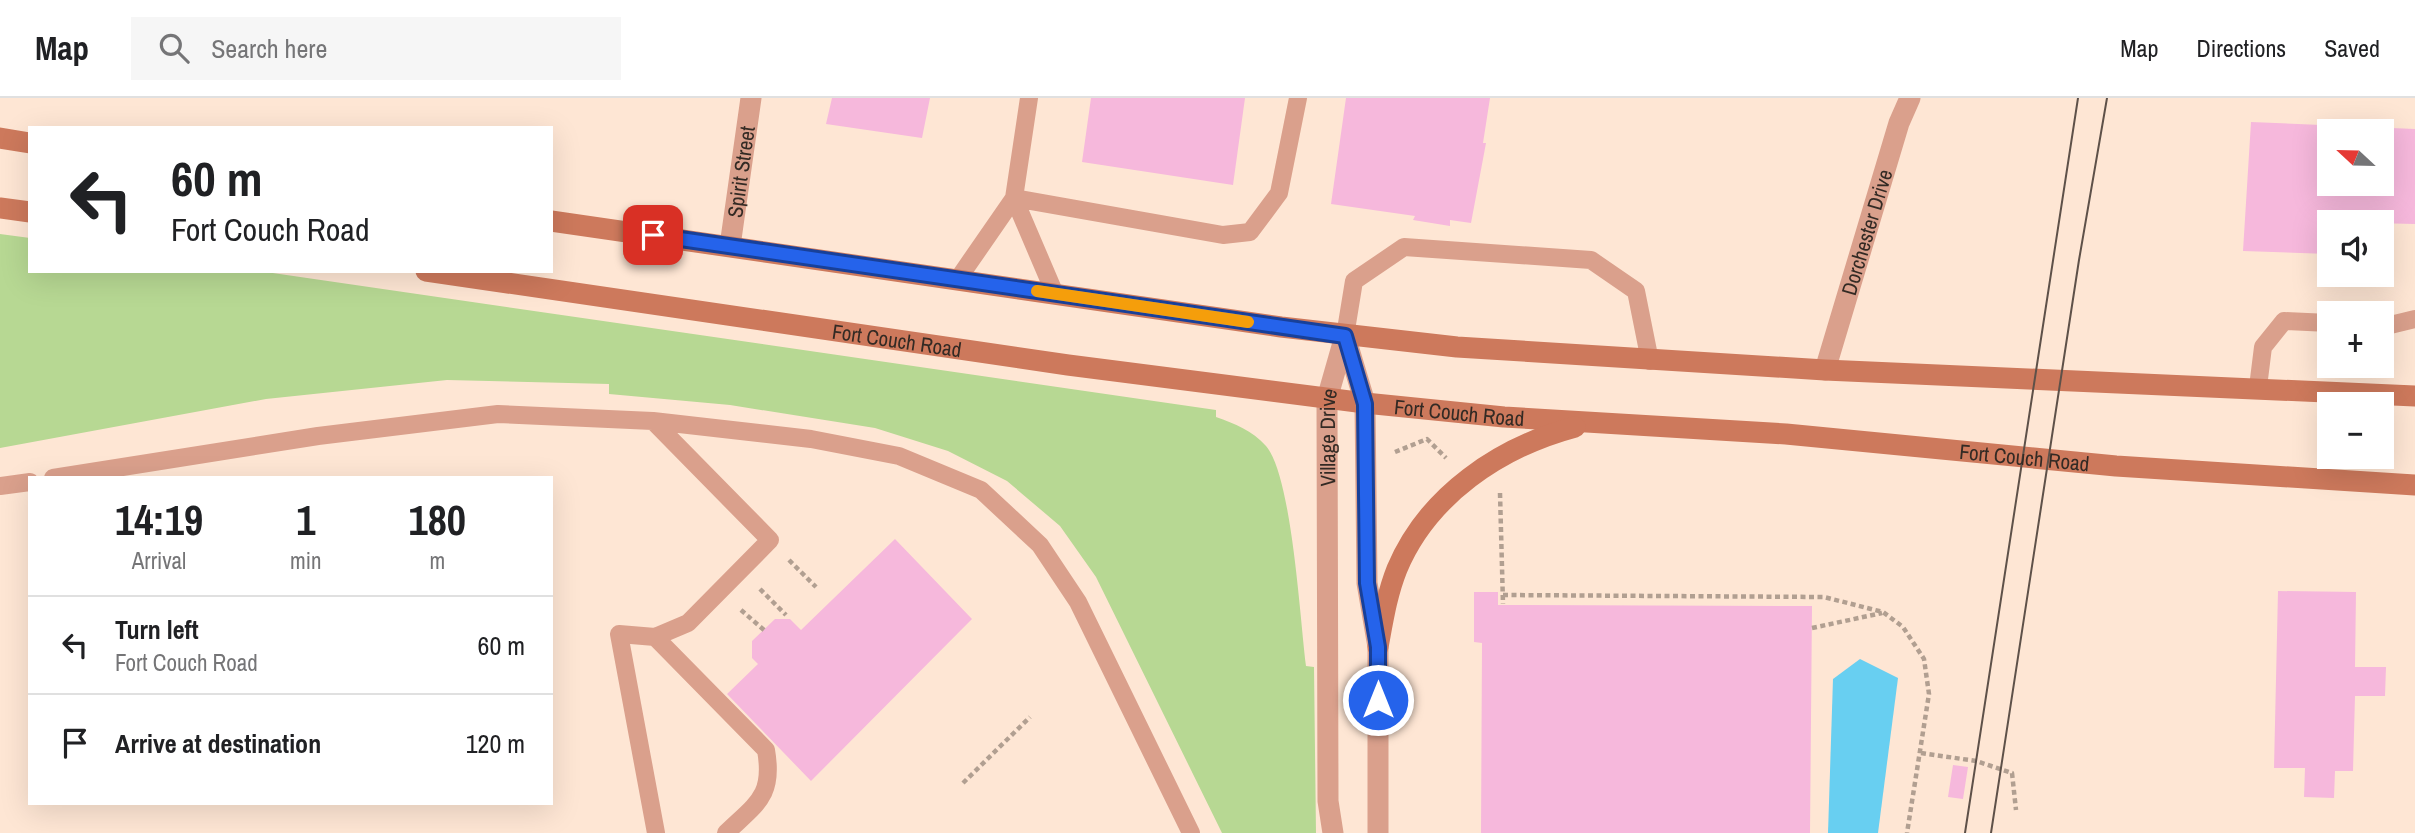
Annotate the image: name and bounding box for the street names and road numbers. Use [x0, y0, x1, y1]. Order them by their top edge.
street label: Spirit Street [720, 124, 761, 219]
street label: Dorchester Drive [1834, 166, 1899, 299]
street label: Fort Couch Road [830, 316, 964, 364]
street label: Village Drive [1312, 385, 1344, 487]
street label: Fort Couch Road [1393, 392, 1525, 433]
street label: Fort Couch Road [1958, 436, 2091, 478]

